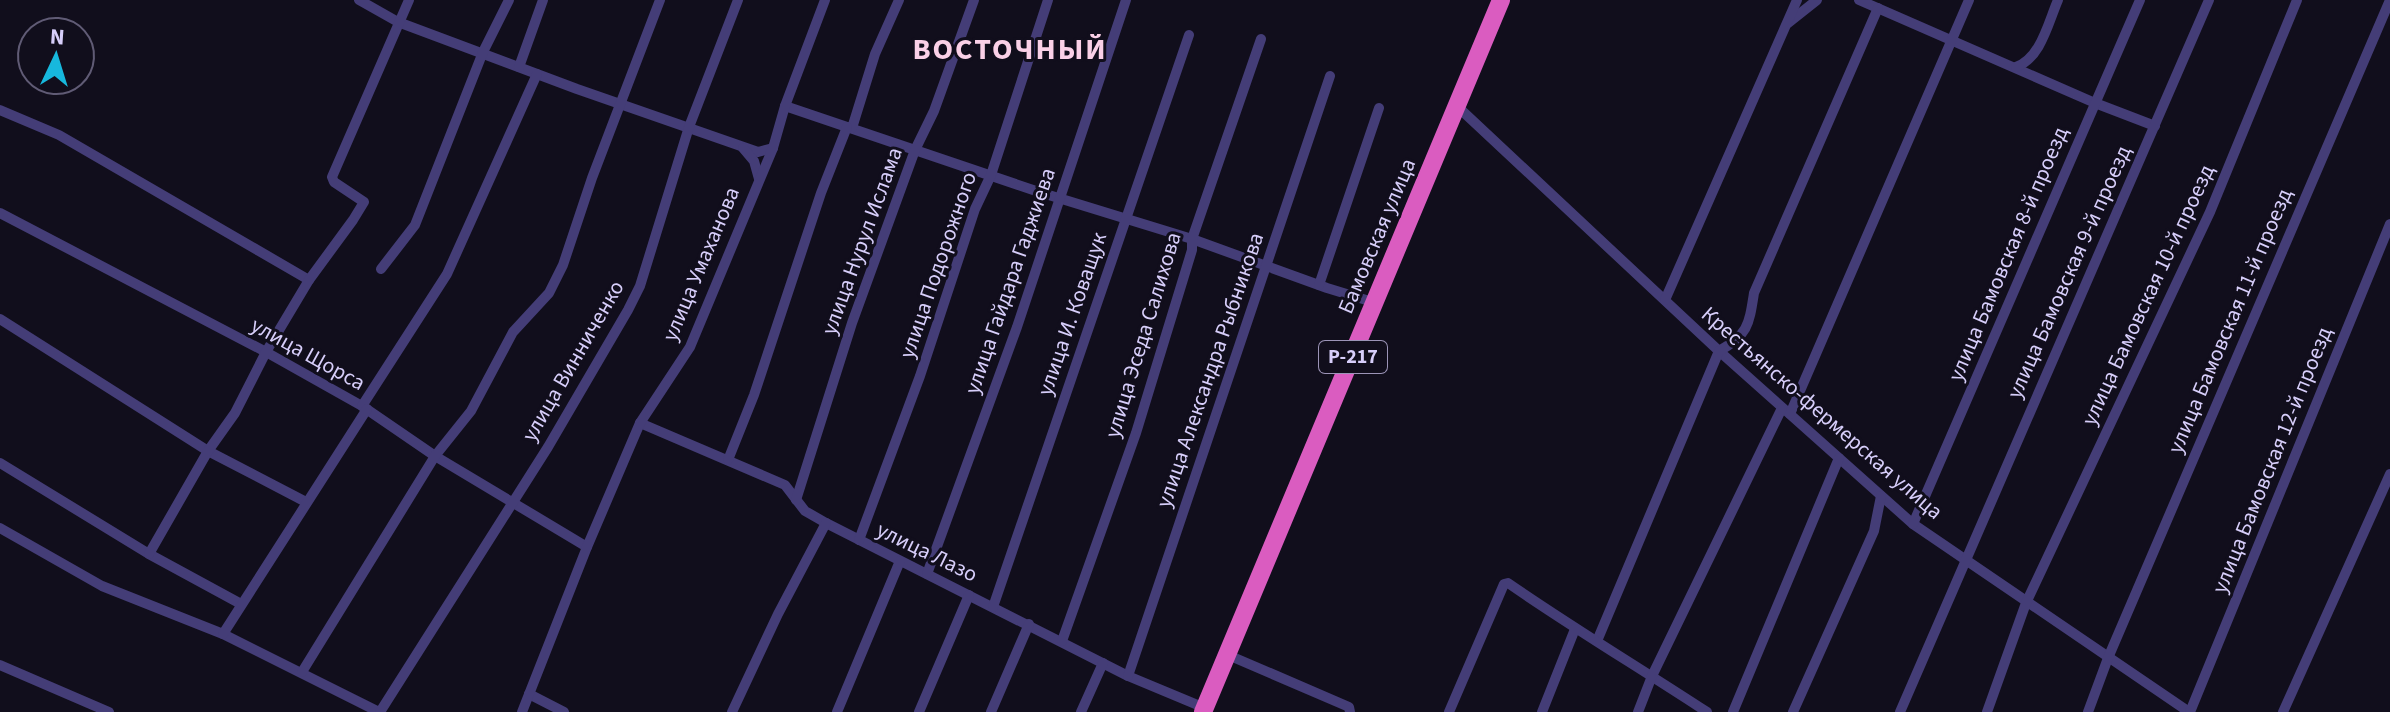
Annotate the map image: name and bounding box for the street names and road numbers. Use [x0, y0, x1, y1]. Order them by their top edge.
street label: улица Бамовская 8-й проезд [1940, 121, 2076, 386]
street label: улица Бамовская 9-й проезд [1999, 140, 2139, 404]
street label: улица Нурул Ислама [813, 143, 911, 339]
street label: Бамовская улица [1330, 153, 1424, 319]
street label: улица Бамовская 10-й проезд [2073, 159, 2223, 431]
street label: улица Гайдара Гаджиева [956, 164, 1064, 398]
street label: улица Подорожного [891, 167, 985, 363]
street label: улица Умаханова [654, 182, 748, 346]
street label: улица Бамовская 11-й проезд [2160, 183, 2301, 458]
street label: улица И. Коващук [1029, 228, 1115, 400]
street label: улица Эседа Салихова [1096, 228, 1190, 442]
street label: улица Александра Рыбникова [1148, 228, 1272, 512]
street label: улица Винниченко [514, 274, 632, 448]
street label: Крестьянско-фермерская улица [1694, 299, 1950, 527]
street label: улица Щорса [245, 309, 371, 399]
street label: улица Бамовская 12-й проезд [2204, 322, 2340, 598]
road number: Р-217 [1319, 341, 1387, 373]
street label: улица Лазо [871, 514, 983, 590]

